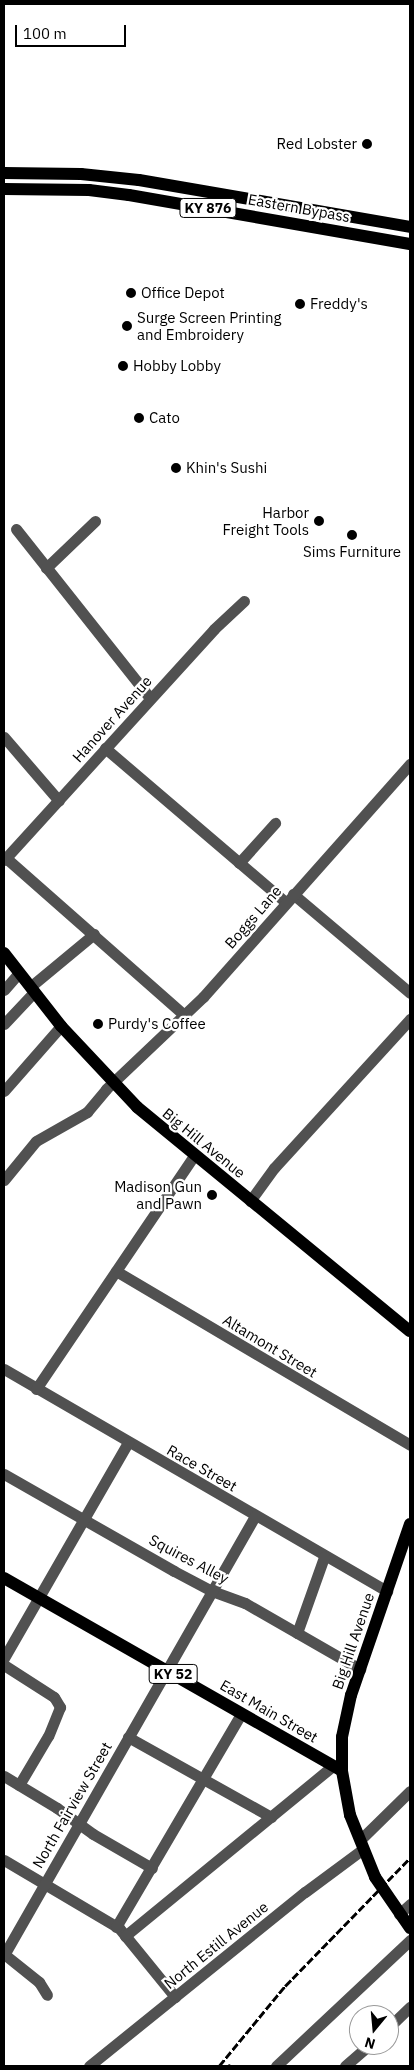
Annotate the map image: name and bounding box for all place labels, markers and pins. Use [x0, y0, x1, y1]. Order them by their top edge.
place label: Red Lobster [277, 135, 357, 153]
marker: Red Lobster [361, 138, 373, 150]
place label: Office Depot [141, 284, 225, 302]
marker: Office Depot [125, 287, 137, 299]
place label: Freddy's [310, 295, 368, 313]
marker: Freddy's [294, 298, 306, 310]
place label: Surge Screen Printing and Embroidery [137, 308, 281, 343]
marker: Surge Screen Printing and Embroidery [121, 320, 133, 332]
place label: Hobby Lobby [133, 357, 221, 375]
marker: Hobby Lobby [117, 360, 129, 372]
place label: Cato [149, 409, 180, 427]
marker: Cato [133, 412, 145, 424]
place label: Khin's Sushi [186, 459, 267, 477]
marker: Khin's Sushi [170, 462, 182, 474]
place label: Harbor Freight Tools [222, 503, 309, 538]
marker: Harbor Freight Tools [313, 515, 325, 527]
marker: Sims Furniture [346, 529, 358, 541]
place label: Sims Furniture [303, 543, 401, 561]
place label: Purdy's Coffee [108, 1015, 206, 1033]
marker: Purdy's Coffee [92, 1018, 104, 1030]
place label: Madison Gun and Pawn [114, 1177, 202, 1212]
marker: Madison Gun and Pawn [206, 1189, 218, 1201]

